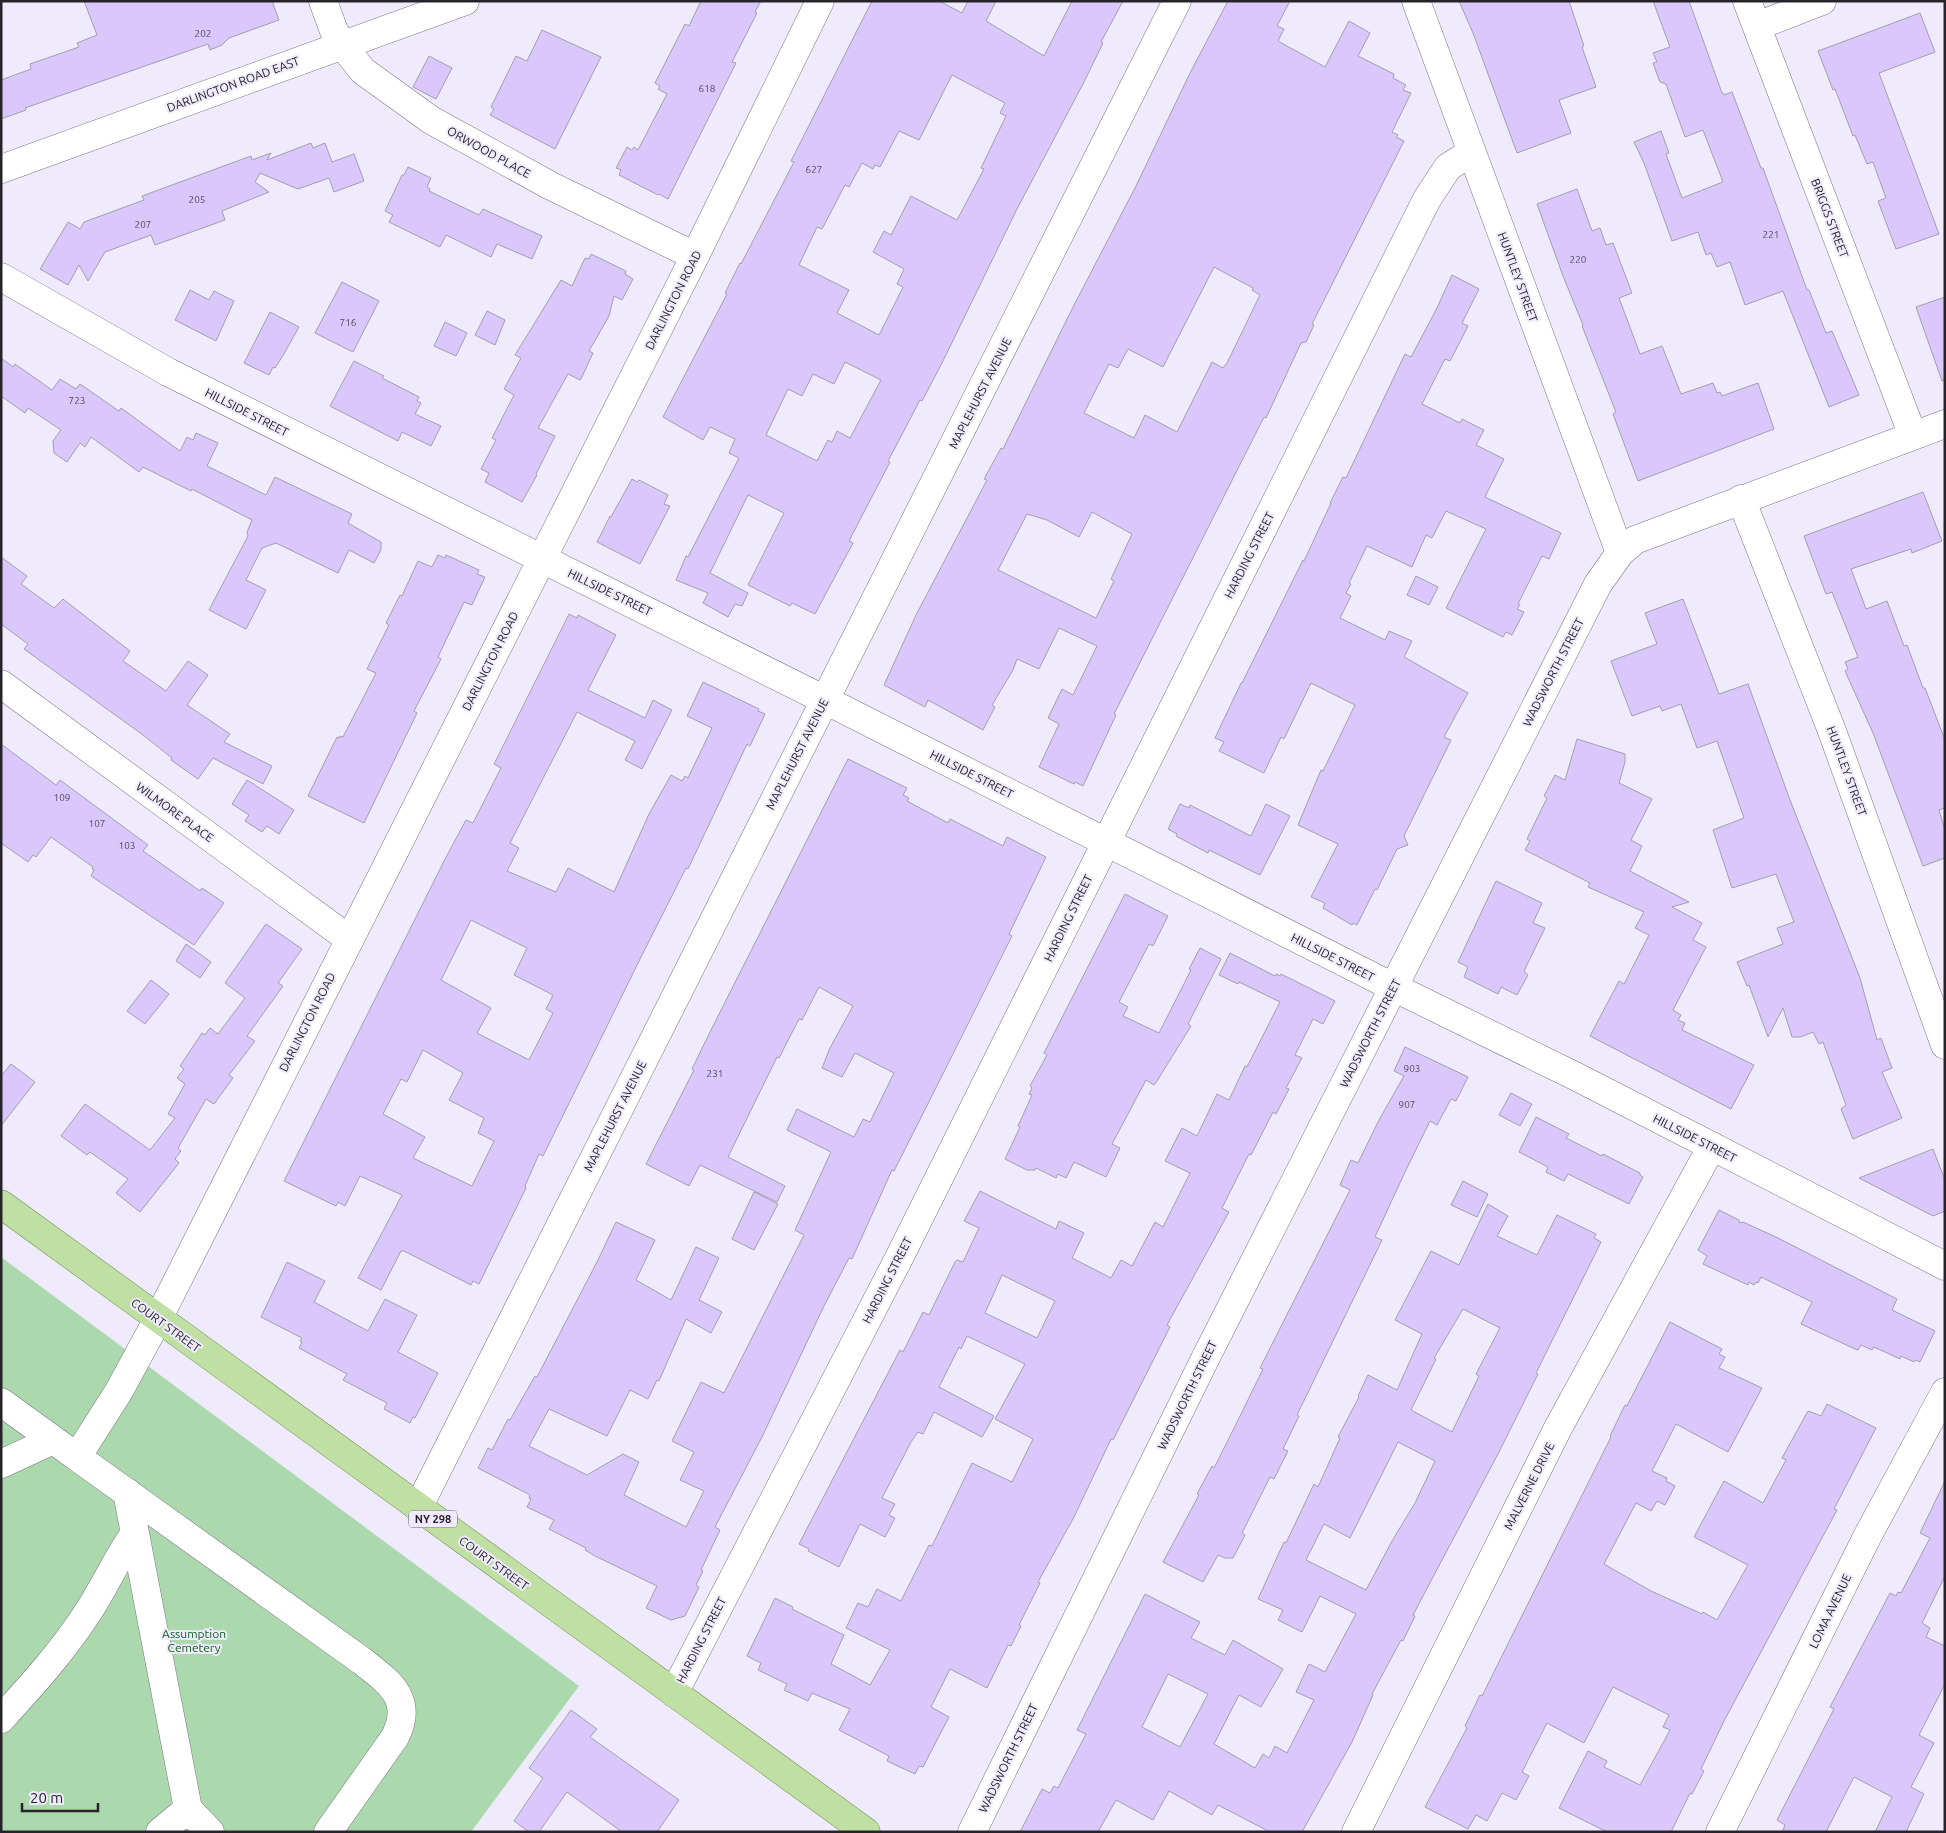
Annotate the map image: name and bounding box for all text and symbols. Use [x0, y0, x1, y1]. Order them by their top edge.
house number: 202 [195, 28, 211, 39]
street label: DARLINGTON ROAD EAST [165, 54, 301, 114]
house number: 618 [699, 83, 716, 94]
street label: ORWOOD PLACE [445, 124, 533, 180]
house number: 627 [806, 164, 822, 175]
street label: BRIGGS STREET [1809, 177, 1851, 260]
house number: 205 [189, 194, 205, 205]
house number: 207 [135, 219, 151, 230]
house number: 221 [1763, 229, 1779, 240]
street label: HUNTLEY STREET [1496, 230, 1540, 324]
street label: DARLINGTON ROAD [642, 248, 704, 352]
house number: 220 [1570, 254, 1587, 265]
house number: 716 [340, 317, 357, 328]
street label: MAPLEHURST AVENUE [946, 335, 1014, 451]
street label: HILLSIDE STREET [203, 385, 291, 439]
house number: 723 [69, 395, 85, 406]
street label: HARDING STREET [1222, 509, 1277, 600]
street label: HILLSIDE STREET [566, 566, 654, 618]
street label: DARLINGTON ROAD [459, 609, 521, 713]
street label: WADSWORTH STREET [1520, 615, 1586, 728]
street label: MAPLEHURST AVENUE [763, 696, 831, 812]
street label: HUNTLEY STREET [1825, 724, 1869, 818]
street label: HILLSIDE STREET [928, 747, 1016, 801]
street label: WILMORE PLACE [134, 780, 216, 845]
house number: 109 [54, 792, 70, 803]
house number: 107 [89, 818, 105, 829]
house number: 103 [119, 840, 135, 851]
street label: HARDING STREET [1041, 872, 1095, 964]
street label: HILLSIDE STREET [1289, 930, 1377, 984]
street label: DARLINGTON ROAD [276, 970, 338, 1074]
street label: WADSWORTH STREET [1337, 976, 1403, 1089]
street label: MAPLEHURST AVENUE [581, 1058, 649, 1174]
house number: 903 [1404, 1063, 1420, 1074]
house number: 231 [707, 1068, 723, 1079]
house number: 907 [1399, 1099, 1415, 1110]
street label: HILLSIDE STREET [1651, 1111, 1739, 1165]
street label: HARDING STREET [860, 1234, 915, 1325]
street label: COURT STREET [129, 1296, 203, 1355]
street label: WADSWORTH STREET [1155, 1338, 1219, 1452]
street label: MALVERNE DRIVE [1501, 1440, 1557, 1532]
road number: NY 298 [409, 1510, 457, 1528]
street label: COURT STREET [457, 1534, 531, 1593]
street label: LOMA AVENUE [1806, 1571, 1854, 1650]
street label: HARDING STREET [674, 1594, 729, 1685]
park label: Assumption Cemetery [162, 1627, 226, 1654]
street label: WADSWORTH STREET [976, 1701, 1040, 1815]
scale bar [22, 1780, 99, 1812]
text: 20 m [30, 1789, 63, 1806]

